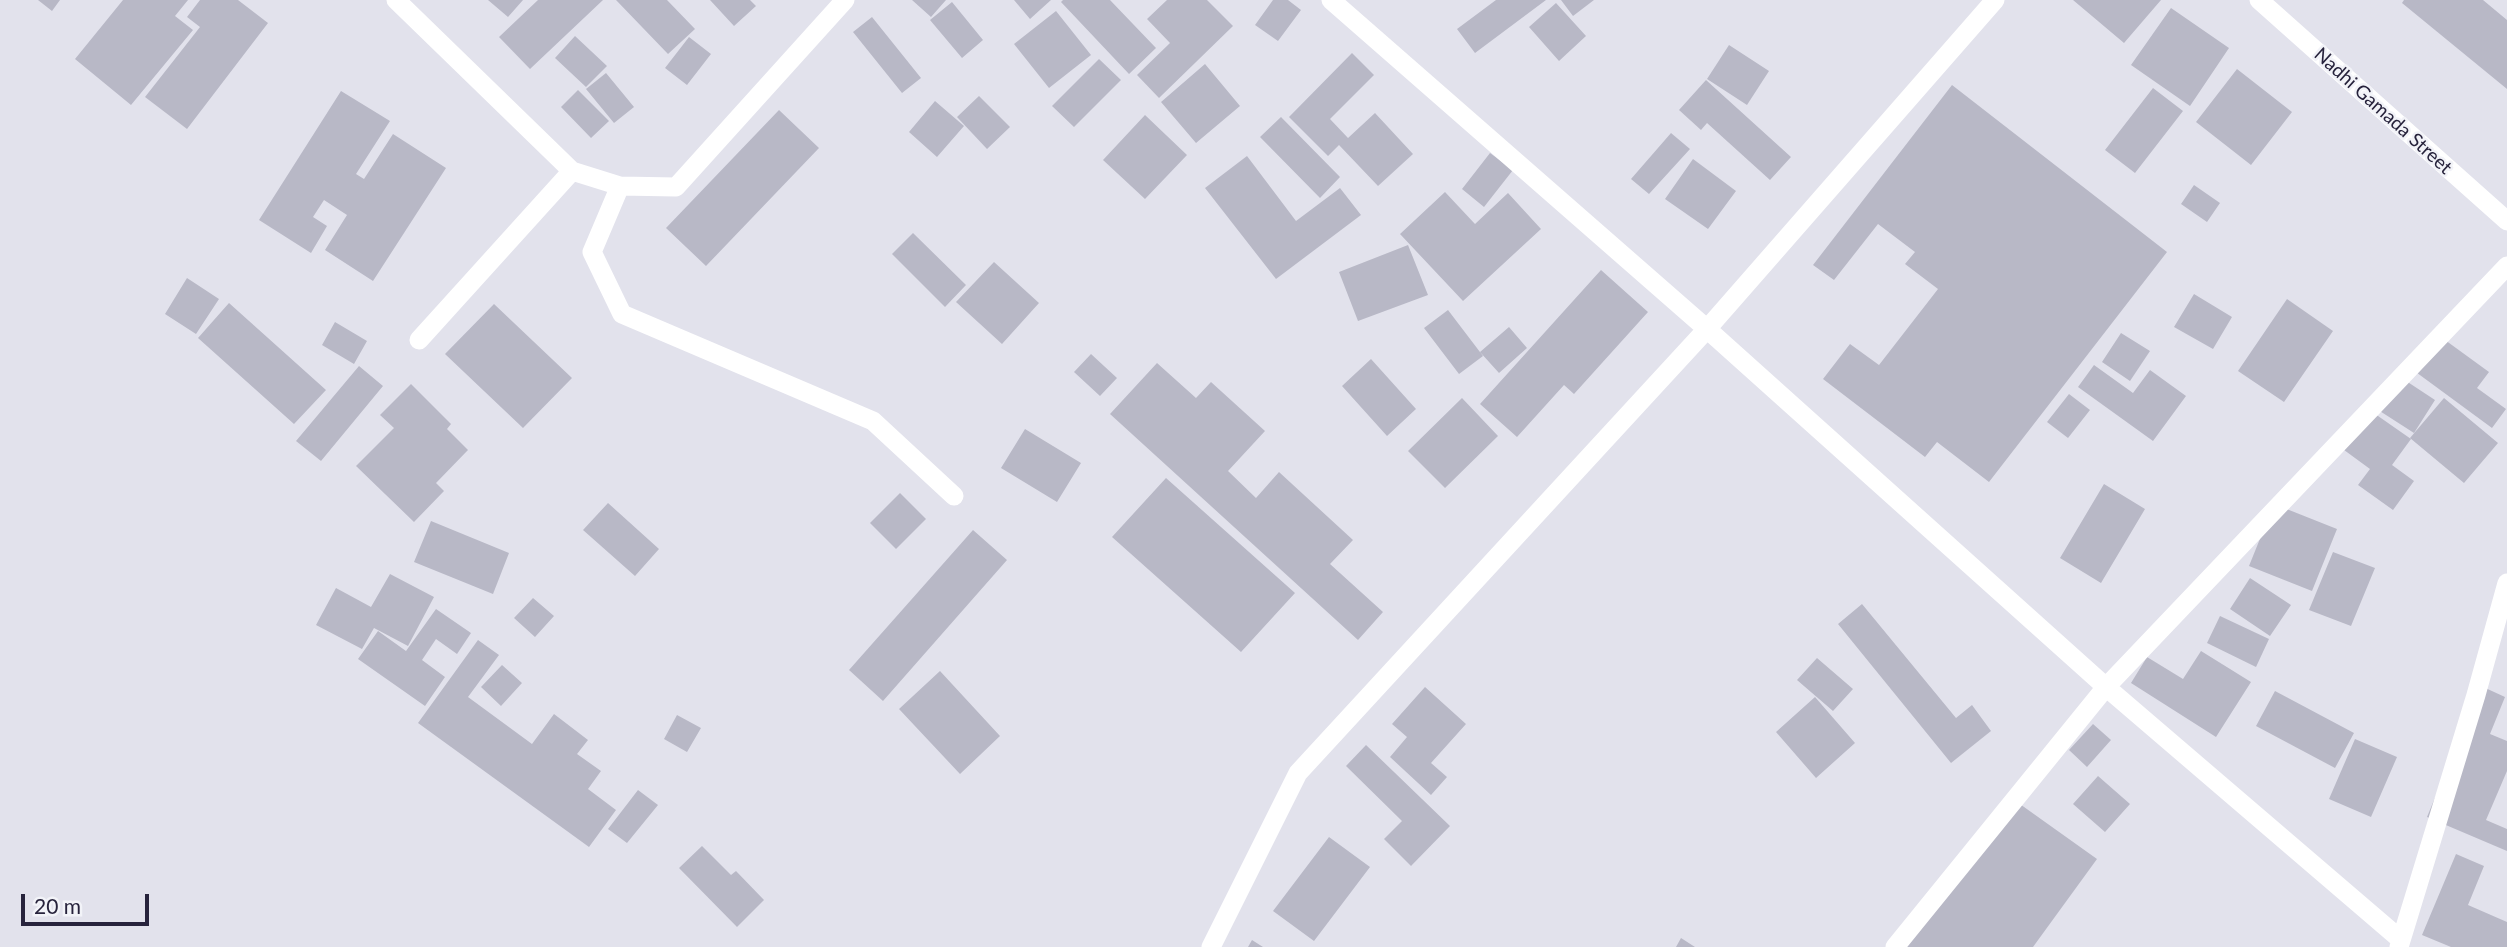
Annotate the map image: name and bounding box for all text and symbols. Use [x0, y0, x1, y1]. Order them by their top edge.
street label: Nadhi Gamada Street [2309, 43, 2457, 179]
scale bar [24, 880, 152, 924]
text: 20 m [34, 893, 81, 918]

